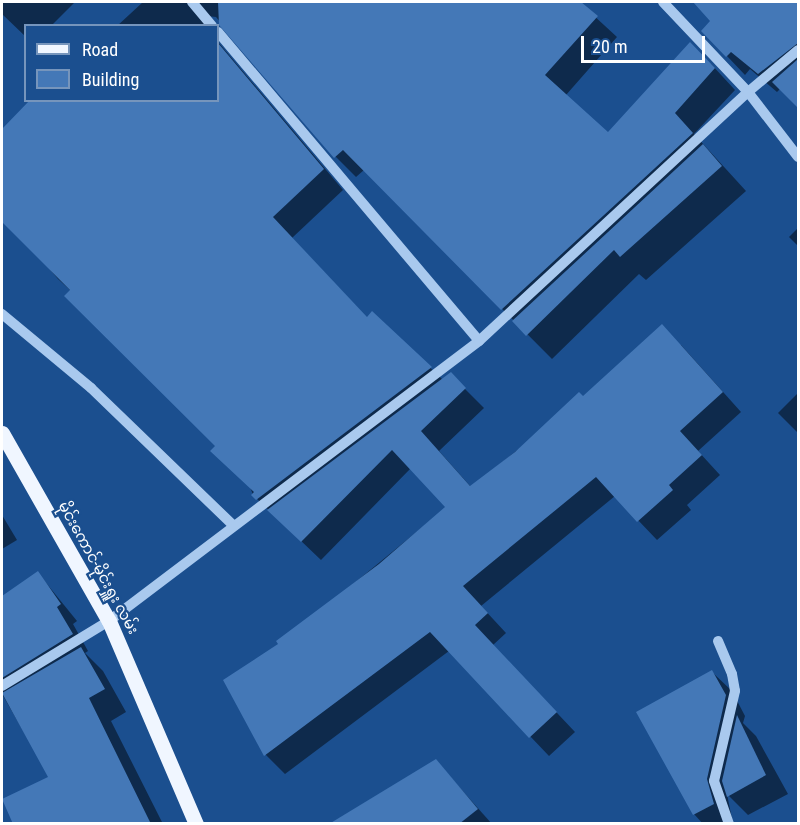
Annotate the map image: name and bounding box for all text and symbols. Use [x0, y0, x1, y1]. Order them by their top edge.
legend [24, 24, 219, 102]
scale bar [584, 24, 708, 62]
text: 20 m [592, 36, 627, 57]
text: Road [82, 39, 118, 60]
text: Building [82, 69, 139, 90]
street label: မိုင်းကောင်-မိုင်းရှူး လမ်း [54, 499, 142, 637]

